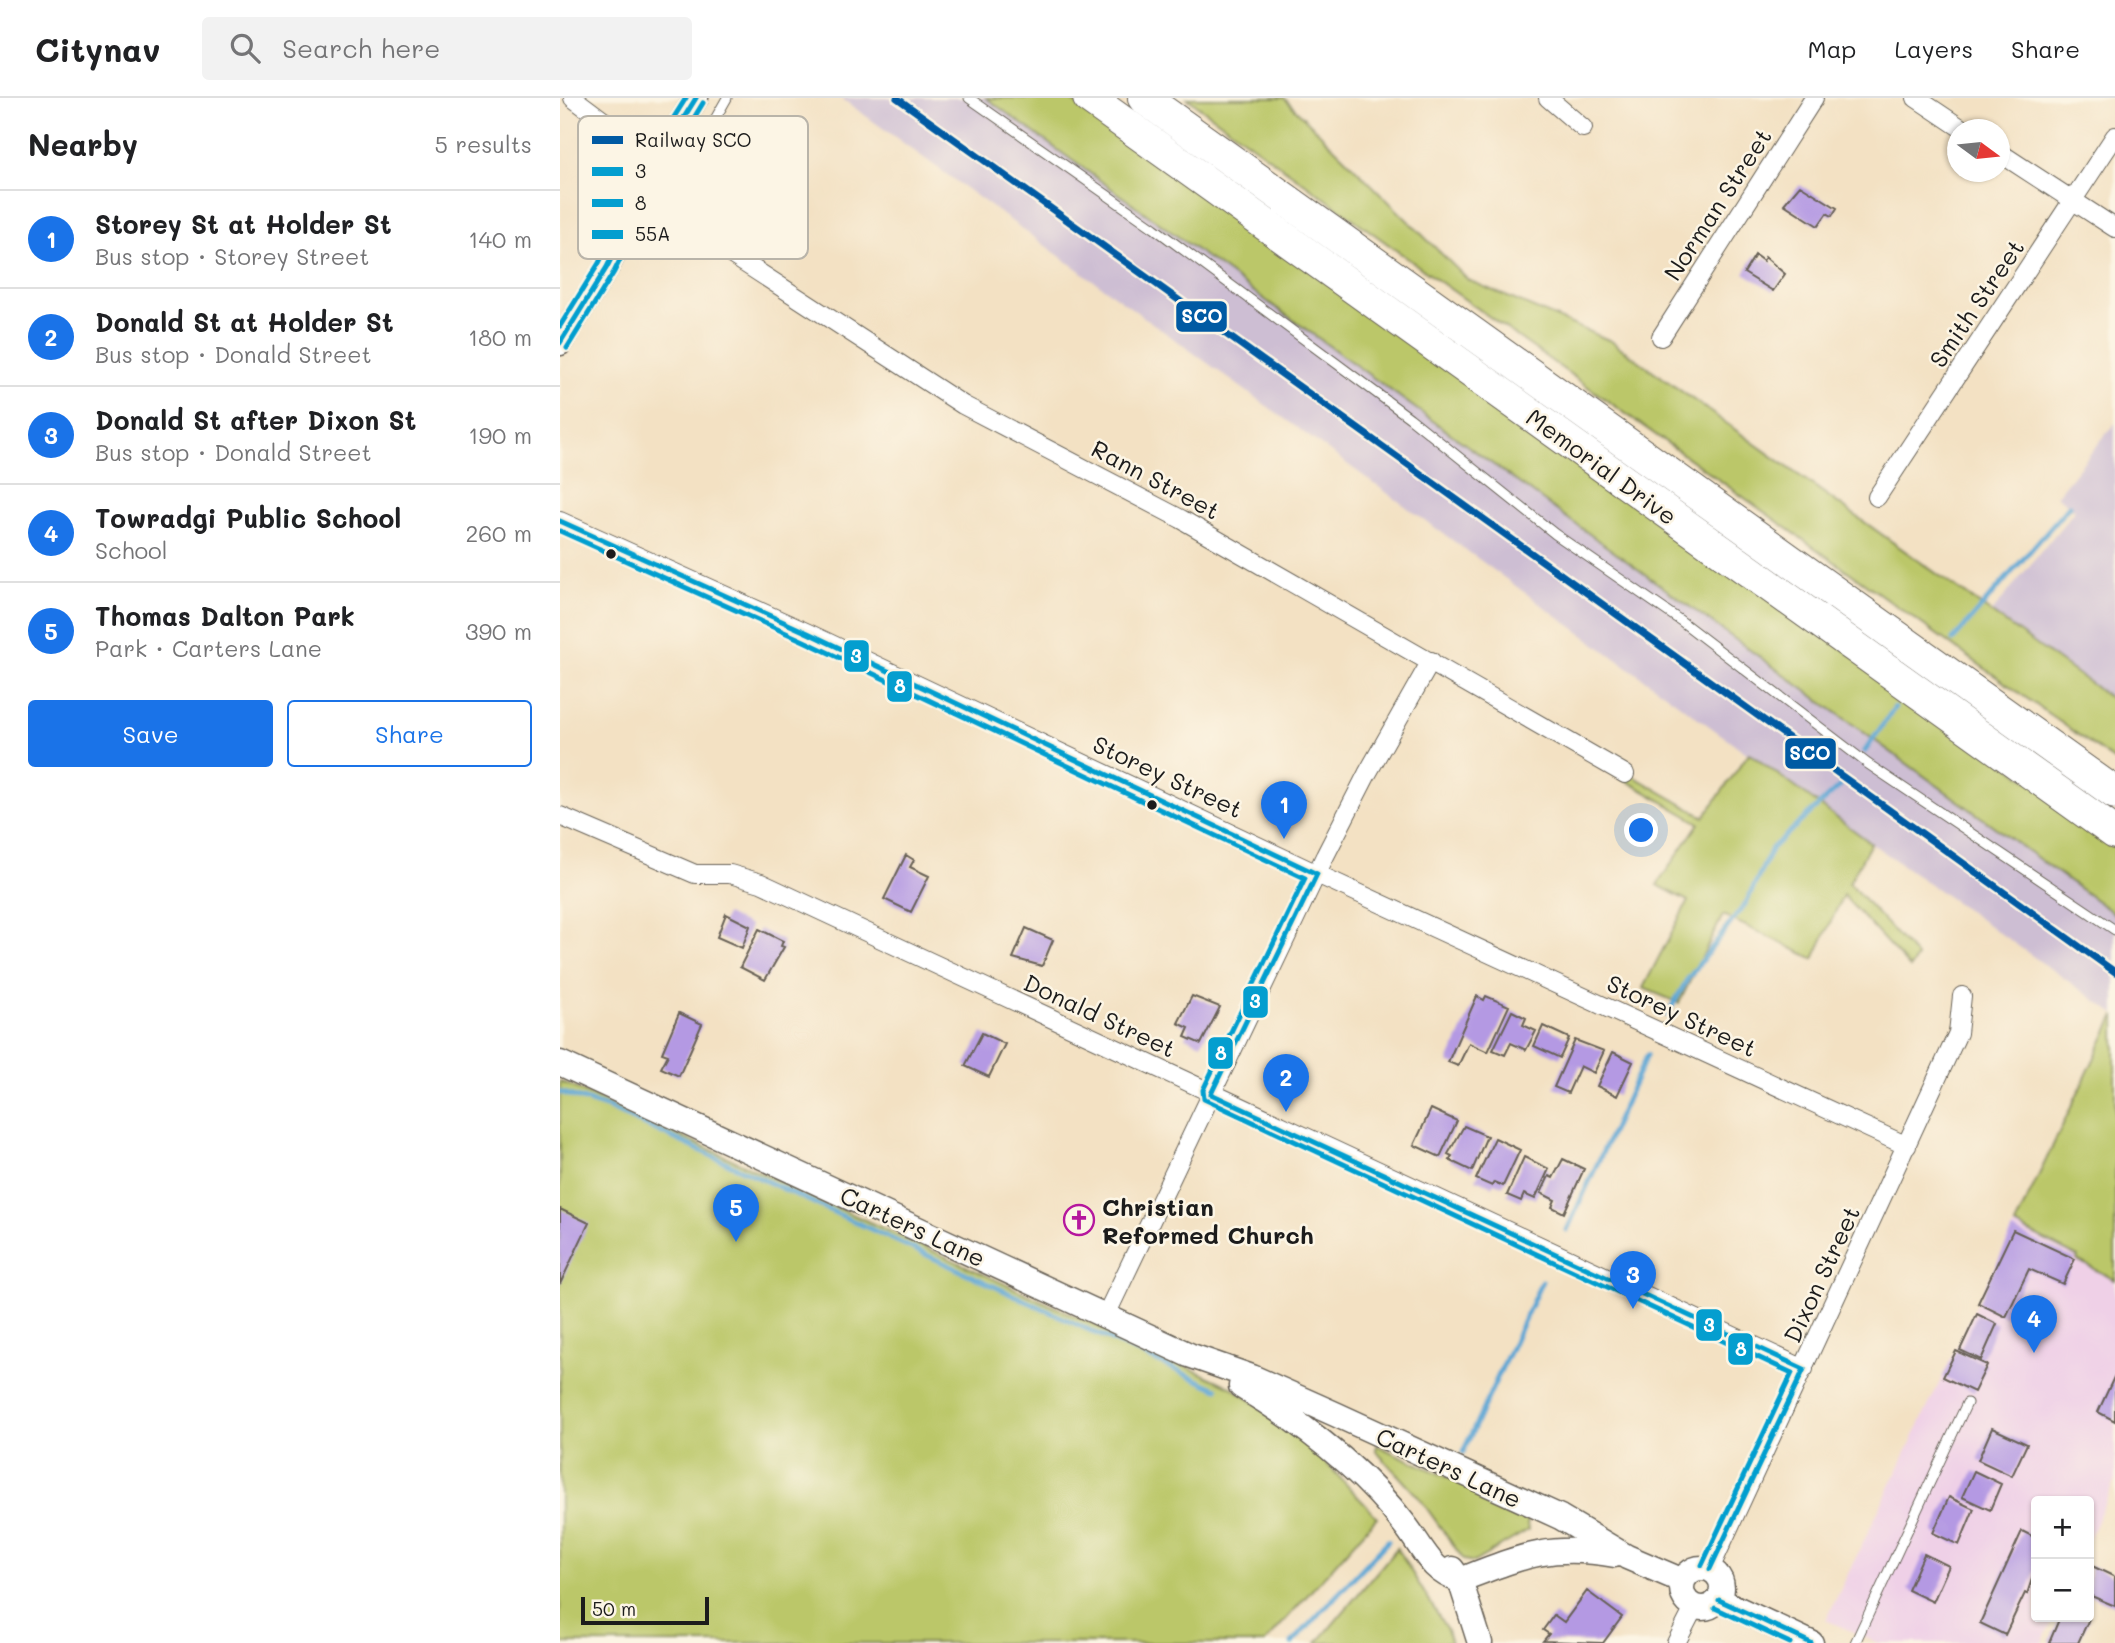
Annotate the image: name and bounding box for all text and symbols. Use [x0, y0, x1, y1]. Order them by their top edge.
search box [202, 17, 692, 80]
text: Citynav [35, 27, 160, 70]
icon: search [226, 29, 264, 67]
text: Search here [282, 31, 440, 65]
text: Map [1808, 33, 1856, 64]
text: Layers [1894, 33, 1973, 64]
text: Share [2011, 33, 2080, 64]
legend [578, 116, 808, 259]
north arrow [1947, 119, 2010, 182]
street label: Norman Street [1656, 122, 1778, 286]
text: Nearby [28, 124, 138, 164]
text: Railway SCO [635, 127, 752, 152]
text: 5 results [435, 129, 532, 159]
text: 3 [635, 158, 646, 183]
text: 8 [635, 190, 647, 215]
text: Storey St at Holder St [95, 207, 392, 241]
text: 55A [635, 221, 670, 246]
text: 1 [46, 224, 56, 254]
text: 140 m [468, 224, 532, 254]
street label: Smith Street [1922, 233, 2030, 373]
text: Bus stop · Storey Street [95, 241, 369, 271]
line badge: SCO [1175, 300, 1228, 333]
text: SCO [1181, 303, 1223, 328]
text: Donald St at Holder St [95, 305, 394, 339]
text: 2 [45, 322, 57, 352]
text: 180 m [468, 322, 532, 352]
text: Bus stop · Donald Street [95, 339, 372, 369]
street label: Memorial Drive [1521, 401, 1683, 531]
text: Donald St after Dixon St [95, 403, 416, 437]
text: 3 [44, 420, 58, 450]
text: 190 m [468, 420, 532, 450]
street label: Rann Street [1086, 432, 1226, 526]
text: Bus stop · Donald Street [95, 437, 372, 467]
text: Towradgi Public School [95, 501, 401, 535]
text: 4 [44, 518, 58, 548]
text: 260 m [465, 518, 532, 548]
text: School [95, 535, 168, 565]
unlabelled marker [604, 547, 618, 561]
text: Thomas Dalton Park [95, 599, 355, 633]
text: 5 [44, 616, 58, 646]
text: 390 m [465, 616, 532, 646]
text: Park · Carters Lane [95, 633, 322, 663]
line badge: 3 [843, 639, 870, 673]
text: 3 [850, 643, 862, 668]
line badge: 8 [886, 670, 913, 703]
text: 8 [894, 673, 906, 698]
button: Save [28, 700, 273, 767]
button: Share [287, 700, 532, 767]
street label: Storey Street [1088, 728, 1248, 824]
line badge: SCO [1784, 737, 1837, 770]
text: SCO [1789, 740, 1831, 765]
pin: 1 [1261, 781, 1307, 839]
unlabelled marker [1145, 798, 1159, 812]
your location [1624, 813, 1658, 847]
street label: Donald Street [1019, 966, 1181, 1064]
street label: Storey Street [1602, 967, 1762, 1063]
line badge: 3 [1242, 985, 1269, 1019]
text: 3 [1249, 988, 1261, 1013]
line badge: 8 [1207, 1036, 1234, 1070]
text: 8 [1215, 1040, 1227, 1065]
pin: 2 [1263, 1054, 1309, 1112]
street label: Carters Lane [835, 1179, 991, 1273]
pin: 5 [713, 1184, 759, 1242]
place label: Christian Reformed Church [1102, 1191, 1314, 1250]
street label: Dixon Street [1776, 1201, 1866, 1347]
church icon: Christian Reformed Church [1062, 1203, 1096, 1237]
pin: 3 [1610, 1251, 1656, 1309]
pin: 4 [2011, 1295, 2057, 1353]
line badge: 3 [1695, 1308, 1723, 1342]
text: 3 [1703, 1312, 1715, 1337]
line badge: 8 [1727, 1332, 1754, 1366]
text: 8 [1735, 1336, 1747, 1361]
street label: Carters Lane [1371, 1420, 1527, 1514]
map controls [2031, 1496, 2094, 1622]
button: + [2031, 1496, 2094, 1559]
button: − [2031, 1559, 2094, 1622]
scale bar [581, 1594, 709, 1626]
text: 50 m [592, 1596, 636, 1621]

